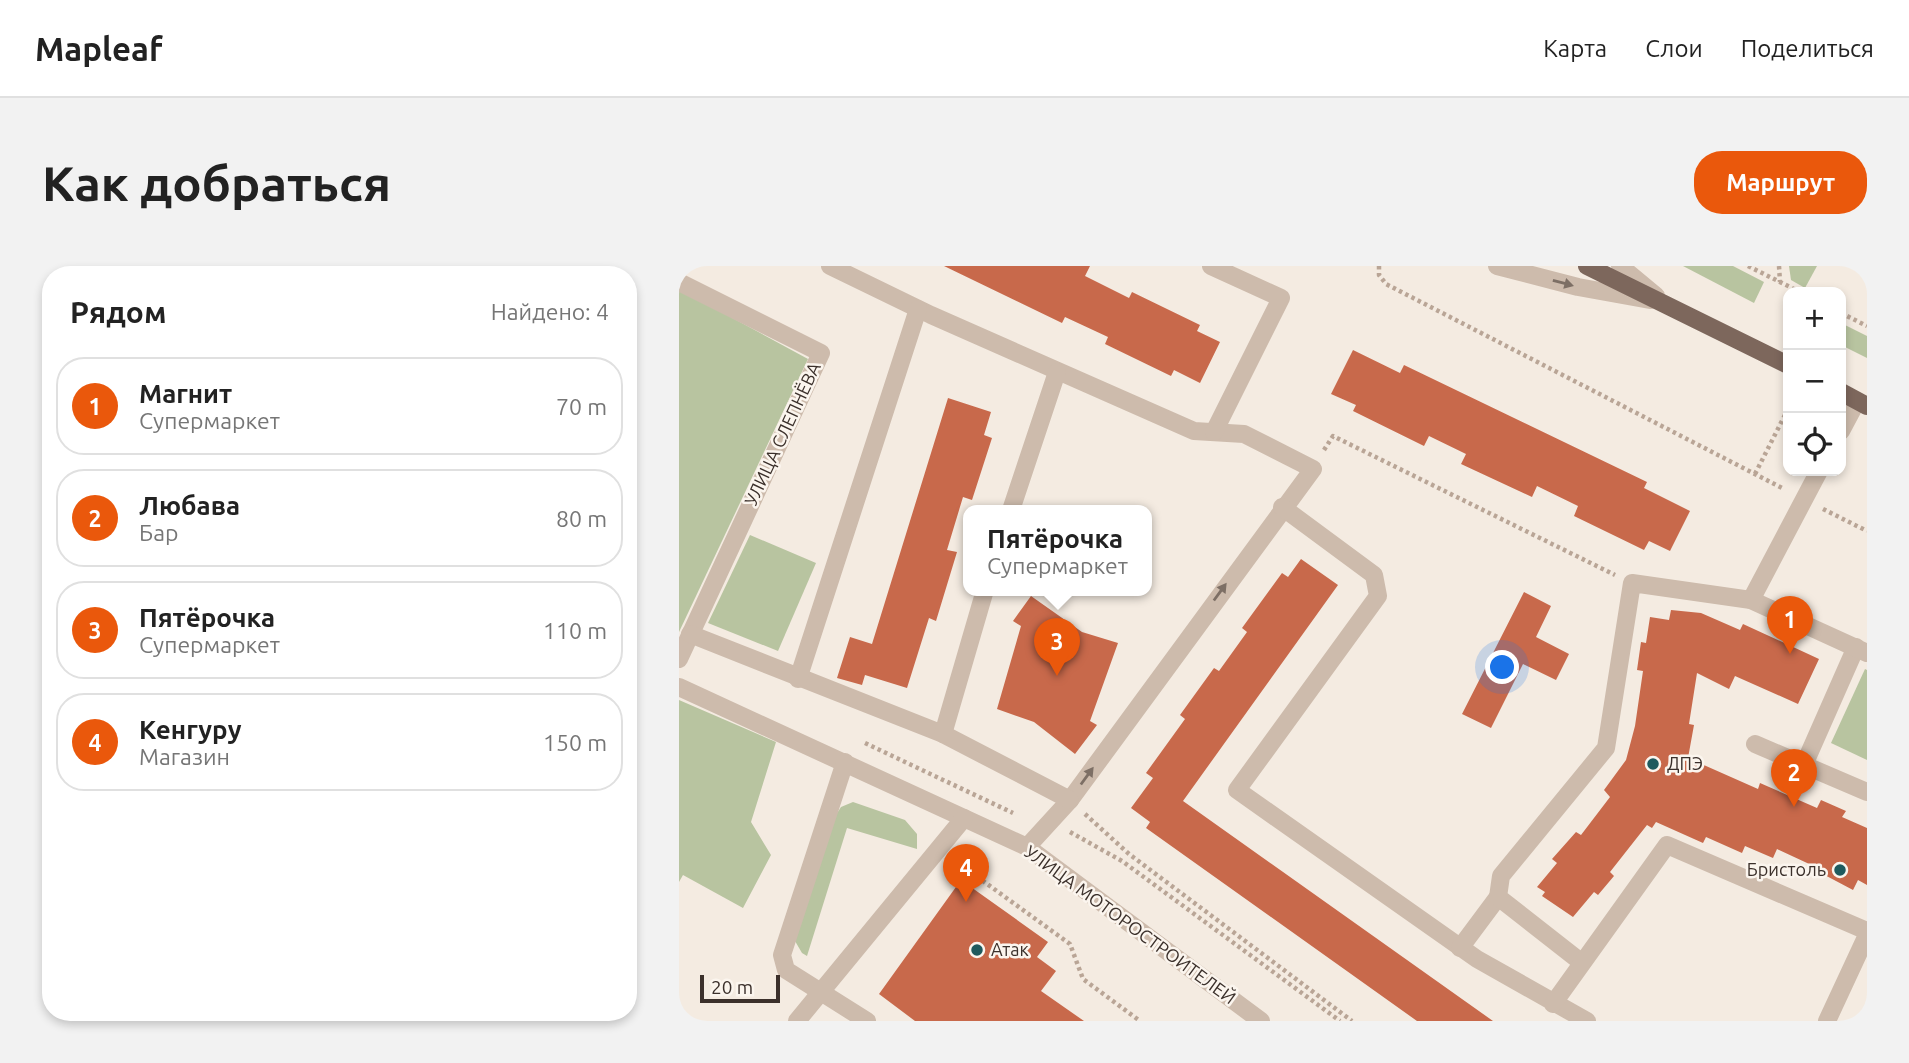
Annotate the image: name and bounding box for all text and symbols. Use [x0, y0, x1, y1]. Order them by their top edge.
text: Mapleaf [35, 30, 163, 67]
text: Карта [1543, 35, 1607, 62]
text: Слои [1645, 35, 1703, 62]
text: Поделиться [1741, 35, 1874, 62]
button: Маршрут [1694, 151, 1867, 214]
text: Как добраться [42, 155, 391, 210]
one-way arrow [1553, 279, 1574, 289]
map controls [1783, 287, 1846, 476]
button: + [1783, 287, 1846, 350]
text: Рядом [70, 295, 166, 329]
text: Найдено: 4 [491, 299, 609, 324]
button: − [1783, 350, 1846, 413]
street label: УЛИЦА СЛЕПНЁВА [740, 359, 824, 508]
text: Магнит [139, 379, 232, 408]
text: 1 [89, 394, 101, 419]
text: 70 m [556, 394, 607, 419]
text: Супермаркет [139, 408, 280, 433]
button: locate [1783, 413, 1846, 476]
text: Любава [139, 491, 240, 520]
popup [963, 505, 1152, 596]
text: 2 [89, 506, 101, 531]
text: 80 m [556, 506, 607, 531]
text: Бар [139, 520, 178, 545]
text: Пятёрочка [987, 524, 1123, 553]
text: Супермаркет [987, 553, 1128, 578]
one-way arrow [1213, 583, 1227, 601]
pin: 1 [1767, 596, 1813, 654]
text: Пятёрочка [139, 603, 275, 632]
text: 3 [89, 618, 101, 643]
text: 110 m [543, 618, 607, 643]
pin: 3 [1034, 618, 1080, 676]
text: Супермаркет [139, 632, 280, 657]
your location [1485, 650, 1519, 684]
text: Кенгуру [139, 715, 241, 744]
text: 4 [89, 730, 101, 755]
text: 150 m [543, 730, 607, 755]
text: Магазин [139, 744, 230, 769]
pin: 2 [1771, 749, 1817, 807]
place label: ДПЭ [1667, 753, 1703, 773]
marker: ДПЭ [1645, 756, 1661, 772]
one-way arrow [1080, 767, 1094, 785]
street label: УЛИЦА МОТОРОСТРОИТЕЛЕЙ [1021, 841, 1240, 1007]
pin: 4 [943, 844, 989, 902]
place label: Бристоль [1747, 859, 1826, 879]
marker: Бристоль [1832, 862, 1848, 878]
place label: Атак [991, 939, 1029, 959]
marker: Атак [969, 942, 985, 958]
scale bar [700, 972, 781, 1004]
text: 20 m [711, 976, 753, 998]

